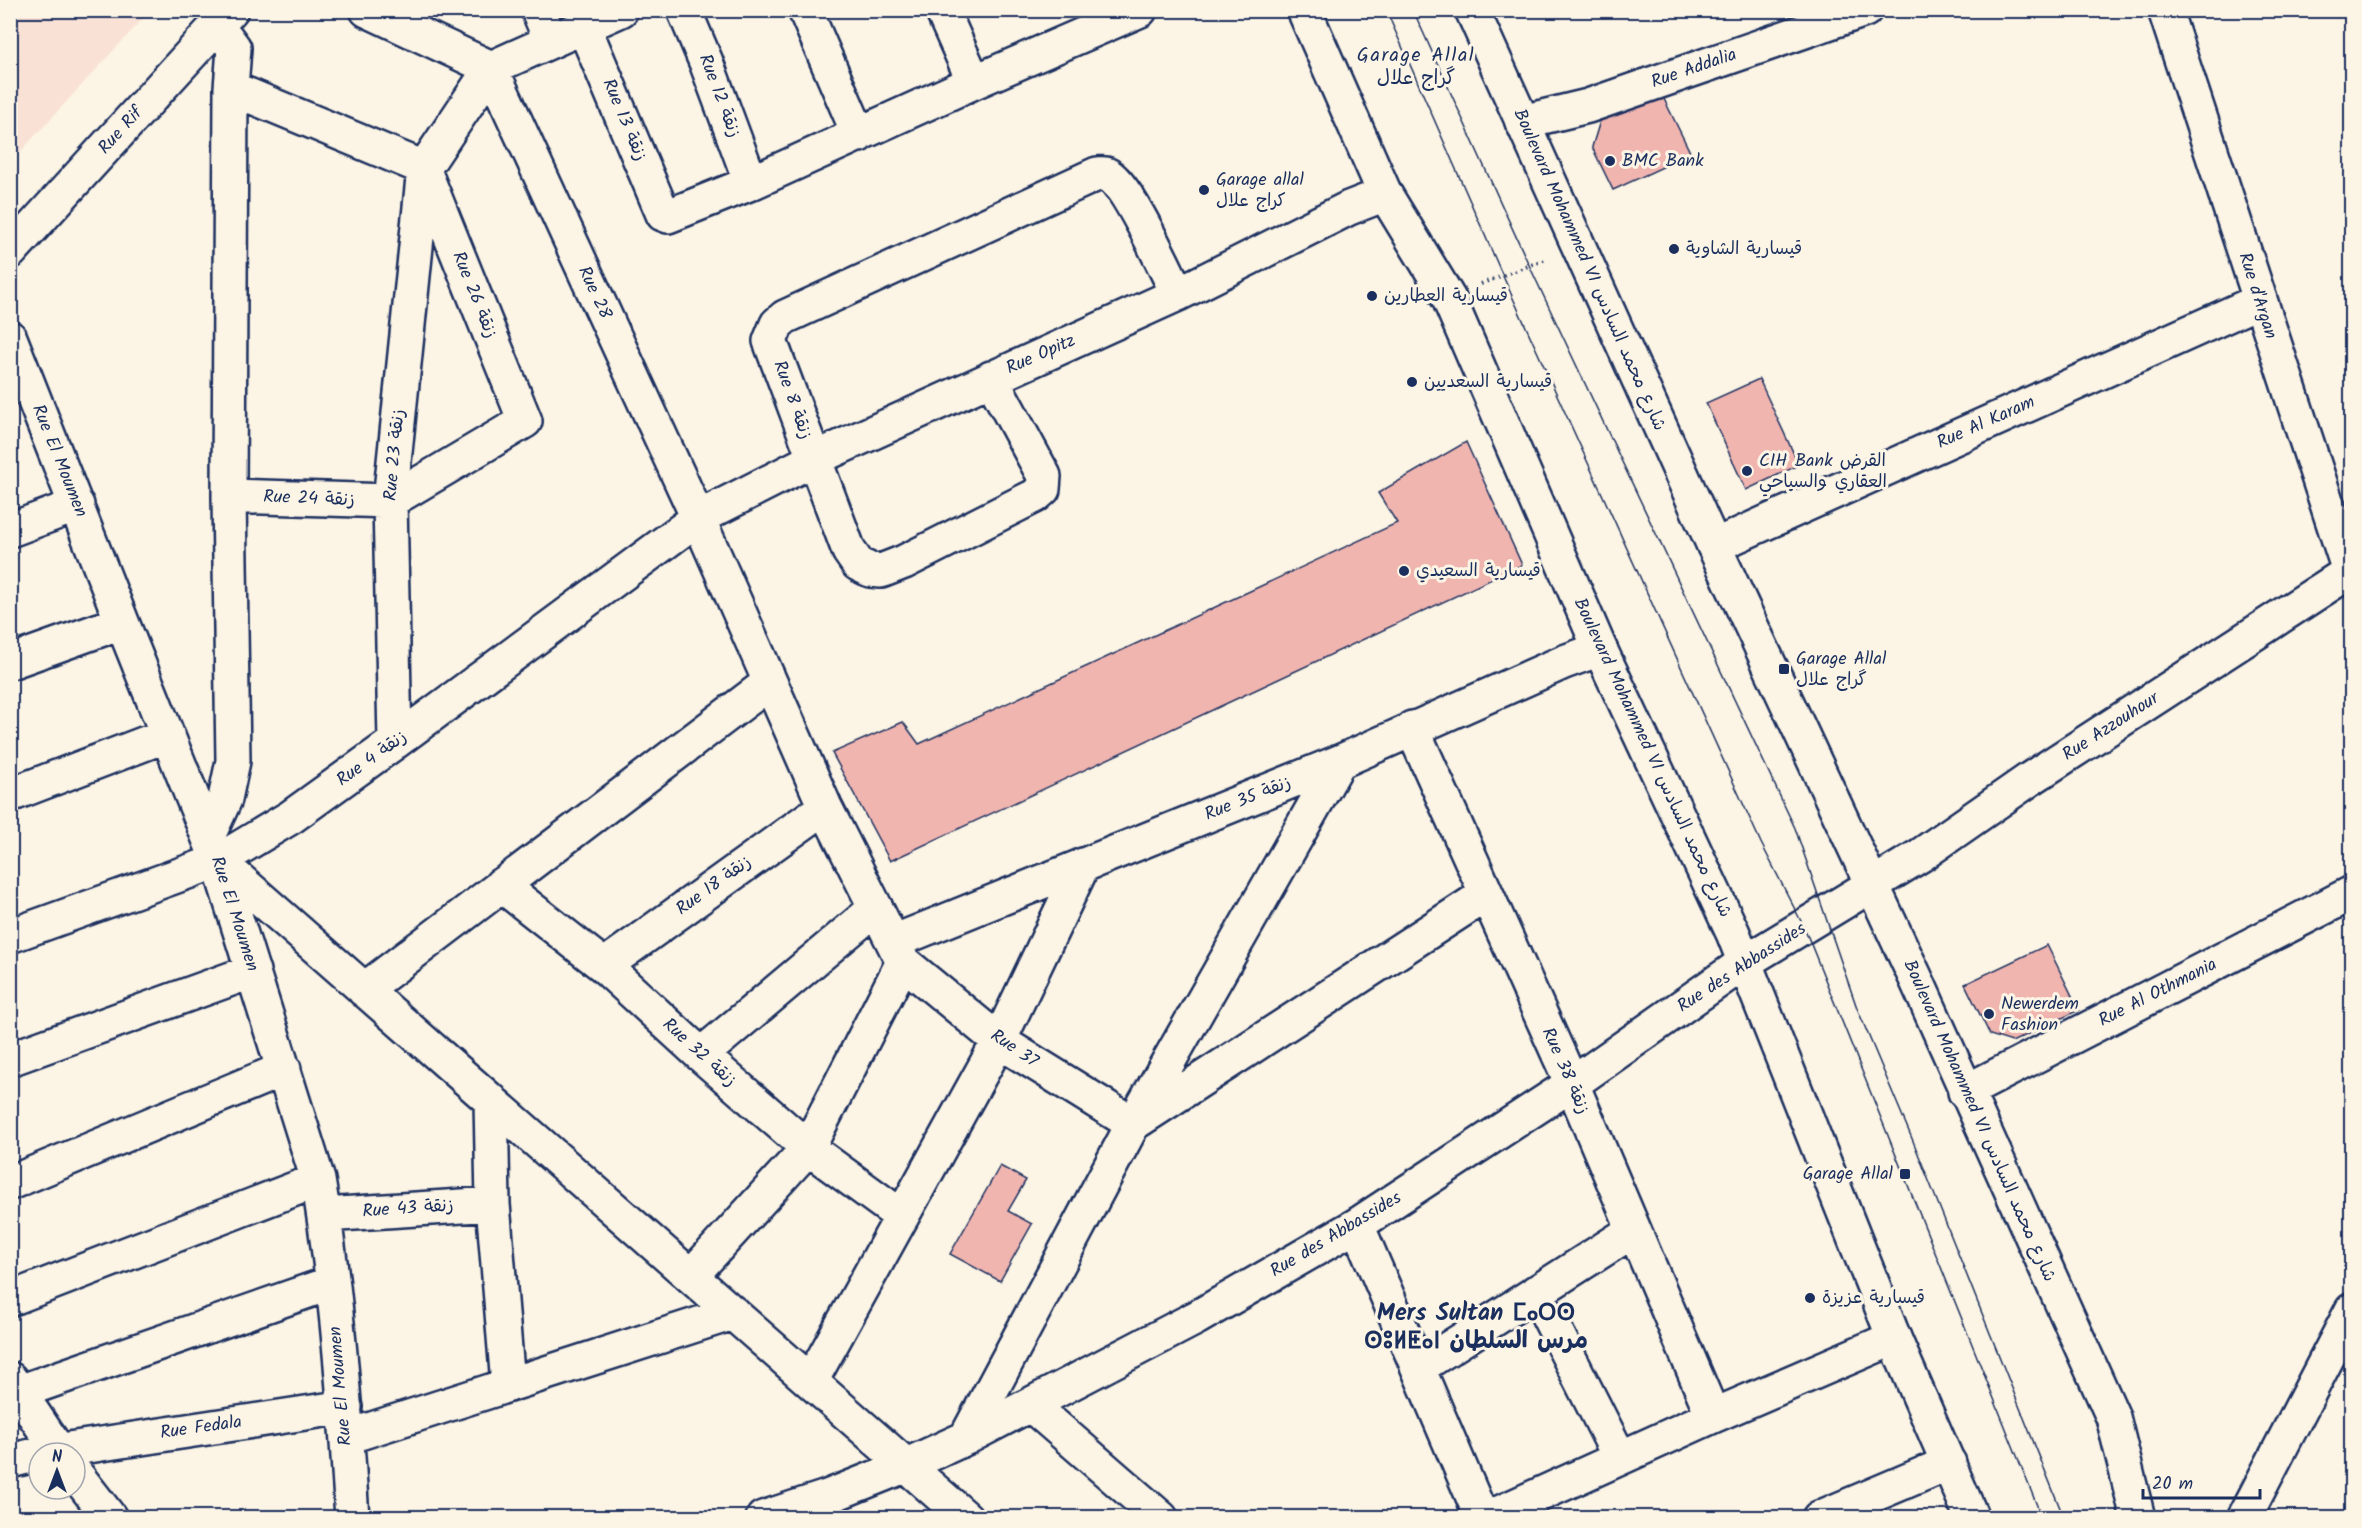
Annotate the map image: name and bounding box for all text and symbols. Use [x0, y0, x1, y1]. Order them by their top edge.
district label: Garage Allal گراج علال [1357, 40, 1475, 95]
street label: Rue Addalia [1647, 41, 1741, 97]
street label: Rue 12 زنقة [690, 50, 748, 142]
street label: Rue 13 زنقة [594, 74, 654, 166]
street label: Rue Rif [91, 99, 152, 162]
street label: Boulevard Mohammed VI شارع محمد السادس [1505, 104, 1673, 436]
place label: BMC Bank [1622, 147, 1704, 176]
marker: BMC Bank [1603, 154, 1617, 168]
place label: Garage allal كراج علال [1216, 166, 1304, 216]
marker: Garage allal كراج علال [1197, 183, 1211, 197]
place label: قيسارية الشاوية [1686, 235, 1802, 264]
marker: قيسارية الشاوية [1667, 242, 1681, 256]
street label: Rue 26 زنقة [443, 247, 505, 343]
street label: Rue d'Argan [2229, 249, 2285, 343]
street label: Rue 28 [569, 262, 619, 325]
place label: قيسارية العطارين [1384, 282, 1508, 311]
marker: قيسارية العطارين [1365, 289, 1379, 303]
street label: Rue Opitz [1002, 327, 1080, 383]
street label: Rue 8 زنقة [764, 356, 820, 444]
place label: قيسارية السعديين [1424, 368, 1552, 397]
marker: قيسارية السعديين [1405, 375, 1419, 389]
street label: Rue Al Karam [1932, 388, 2040, 458]
street label: Rue El Moumen [23, 400, 95, 522]
street label: Rue 23 زنقة [377, 408, 413, 502]
place label: CIH Bank القرض العقاري والسياحي [1759, 447, 1887, 497]
marker: CIH Bank القرض العقاري والسياحي [1740, 464, 1754, 478]
street label: Rue 24 زنقة [263, 483, 355, 515]
place label: قيسارية السعيدي [1416, 557, 1541, 586]
marker: قيسارية السعيدي [1397, 564, 1411, 578]
street label: Boulevard Mohammed VI شارع محمد السادس [1565, 593, 1739, 923]
place label: Garage Allal گراج علال [1796, 645, 1887, 695]
marker: Garage Allal گراج علال [1777, 662, 1791, 676]
street label: Rue Azzouhour [2057, 684, 2166, 769]
street label: Rue 4 زنقة [331, 723, 413, 795]
street label: Rue 35 زنقة [1200, 768, 1296, 830]
street label: Rue 18 زنقة [670, 848, 758, 924]
street label: Rue El Moumen [202, 853, 266, 975]
street label: Rue des Abbassides [1672, 915, 1813, 1021]
street label: Rue Al Othmania [2094, 951, 2222, 1035]
street label: Boulevard Mohammed VI شارع محمد السادس [1895, 955, 2063, 1287]
place label: Newerdem Fashion [2001, 990, 2079, 1040]
marker: Newerdem Fashion [1982, 1007, 1996, 1021]
street label: Rue 32 زنقة [655, 1011, 743, 1095]
street label: Rue 37 [984, 1022, 1045, 1076]
street label: Rue 38 زنقة [1533, 1023, 1597, 1119]
place label: Garage Allal [1803, 1160, 1894, 1189]
marker: Garage Allal [1898, 1167, 1912, 1181]
street label: Rue des Abbassides [1265, 1184, 1408, 1286]
street label: Rue 43 زنقة [361, 1191, 455, 1227]
place label: قيسارية عزيزة [1822, 1284, 1925, 1313]
marker: قيسارية عزيزة [1803, 1291, 1817, 1305]
district label: Mers Sultan ⵎⴰⵔⵙ ⵙⵓⵍⵟⴰⵏ مرس السلطان [1364, 1294, 1588, 1361]
street label: Rue El Moumen [321, 1325, 361, 1447]
street label: Rue Fedala [158, 1408, 244, 1448]
north arrow [27, 1441, 87, 1501]
text: N [52, 1445, 62, 1470]
scale bar [2143, 1462, 2260, 1500]
text: 20 m [2152, 1470, 2193, 1499]

